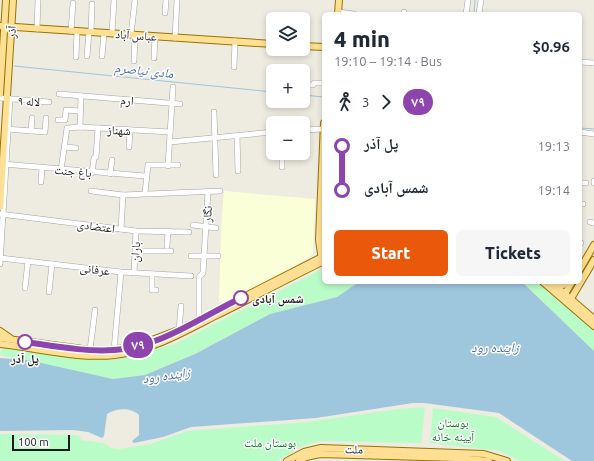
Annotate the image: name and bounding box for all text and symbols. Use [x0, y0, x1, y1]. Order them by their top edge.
map controls [266, 12, 310, 160]
button: layers [266, 12, 310, 56]
street label: آذر [4, 24, 18, 40]
text: 4 min [334, 26, 390, 51]
street label: عباس آباد [115, 27, 157, 44]
text: $0.96 [532, 38, 570, 55]
text: 19:10 – 19:14 · Bus [334, 54, 442, 68]
water label: مادی نیاصرم [114, 60, 174, 82]
button: + [266, 64, 310, 108]
icon: walk [334, 91, 356, 113]
icon: forward [375, 91, 397, 113]
street label: ارم [120, 93, 134, 109]
street label: ۹ لاله [17, 94, 41, 108]
text: ۷۹ [411, 94, 425, 110]
text: 3 [362, 95, 369, 109]
button: − [266, 116, 310, 160]
street label: شهناز [106, 123, 131, 138]
text: پل آذر [364, 135, 398, 152]
text: 19:13 [537, 139, 570, 153]
street label: باغ جنت [54, 163, 92, 181]
text: شمس آبادی [364, 179, 429, 196]
text: 19:14 [537, 183, 570, 197]
street label: نگار [200, 205, 214, 224]
street label: اعتضادی [76, 217, 116, 236]
button: Start [334, 230, 448, 276]
button: Tickets [456, 230, 570, 276]
street label: باران [128, 241, 144, 263]
street label: عرفانی [79, 261, 111, 278]
marker: شمس آبادی [233, 290, 249, 306]
place label: شمس آبادی [252, 292, 304, 307]
line badge: ۷۹ [120, 332, 156, 358]
marker: پل آذر [17, 334, 33, 350]
text: ۷۹ [131, 337, 145, 353]
water label: زاینده رود [471, 340, 520, 355]
place label: پل آذر [10, 352, 39, 367]
water label: زاینده رود [142, 365, 192, 386]
park label: بوستان آیینه خانه [432, 416, 475, 444]
scale bar [12, 433, 70, 452]
text: 100 m [18, 436, 49, 448]
park label: بوستان ملت [244, 436, 296, 450]
street label: ملت [345, 442, 363, 456]

